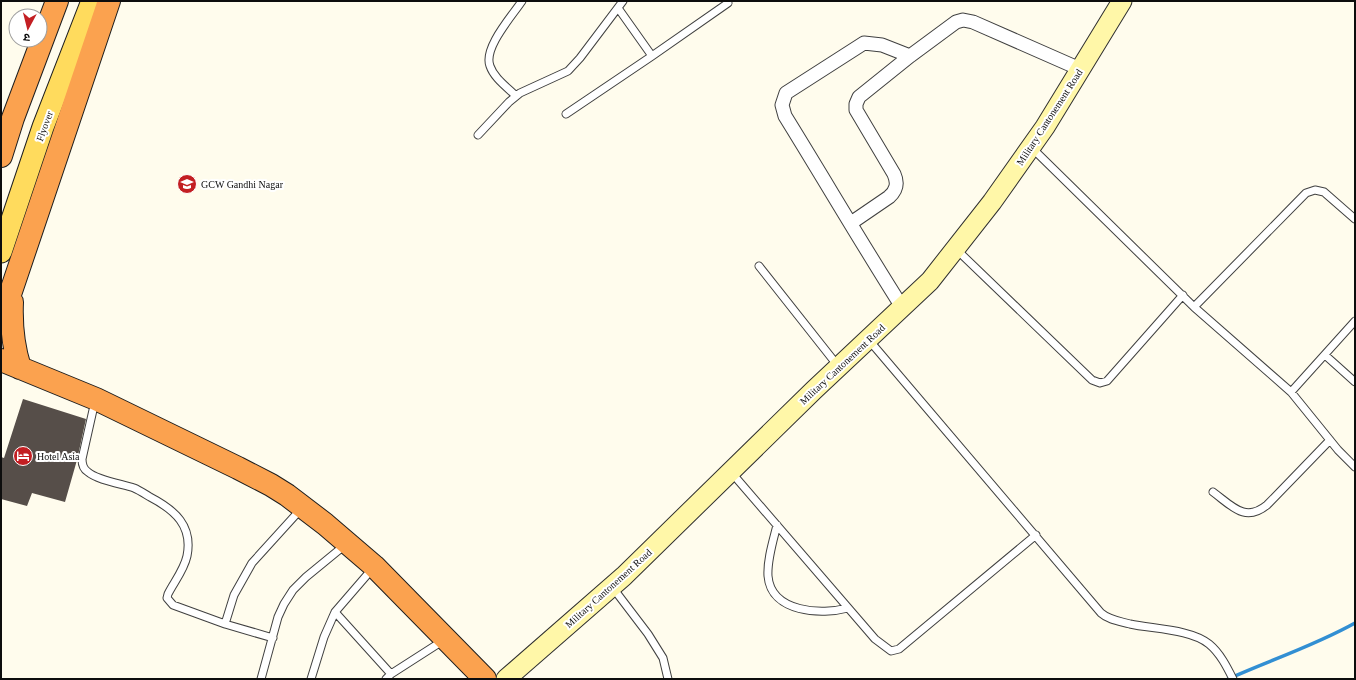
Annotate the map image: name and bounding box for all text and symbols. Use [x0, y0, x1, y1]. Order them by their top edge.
north arrow [8, 8, 48, 48]
text: उ [22, 32, 31, 44]
street label: Military Cantonement Road [1014, 67, 1085, 167]
street label: Flyover [34, 109, 55, 143]
school or university icon: GCW Gandhi Nagar [176, 173, 198, 195]
place label: GCW Gandhi Nagar [201, 179, 284, 190]
street label: Military Cantonement Road [798, 322, 887, 407]
hotel icon: Hotel Asia [12, 445, 34, 467]
place label: Hotel Asia [37, 451, 80, 462]
street label: Military Cantonement Road [563, 547, 654, 630]

